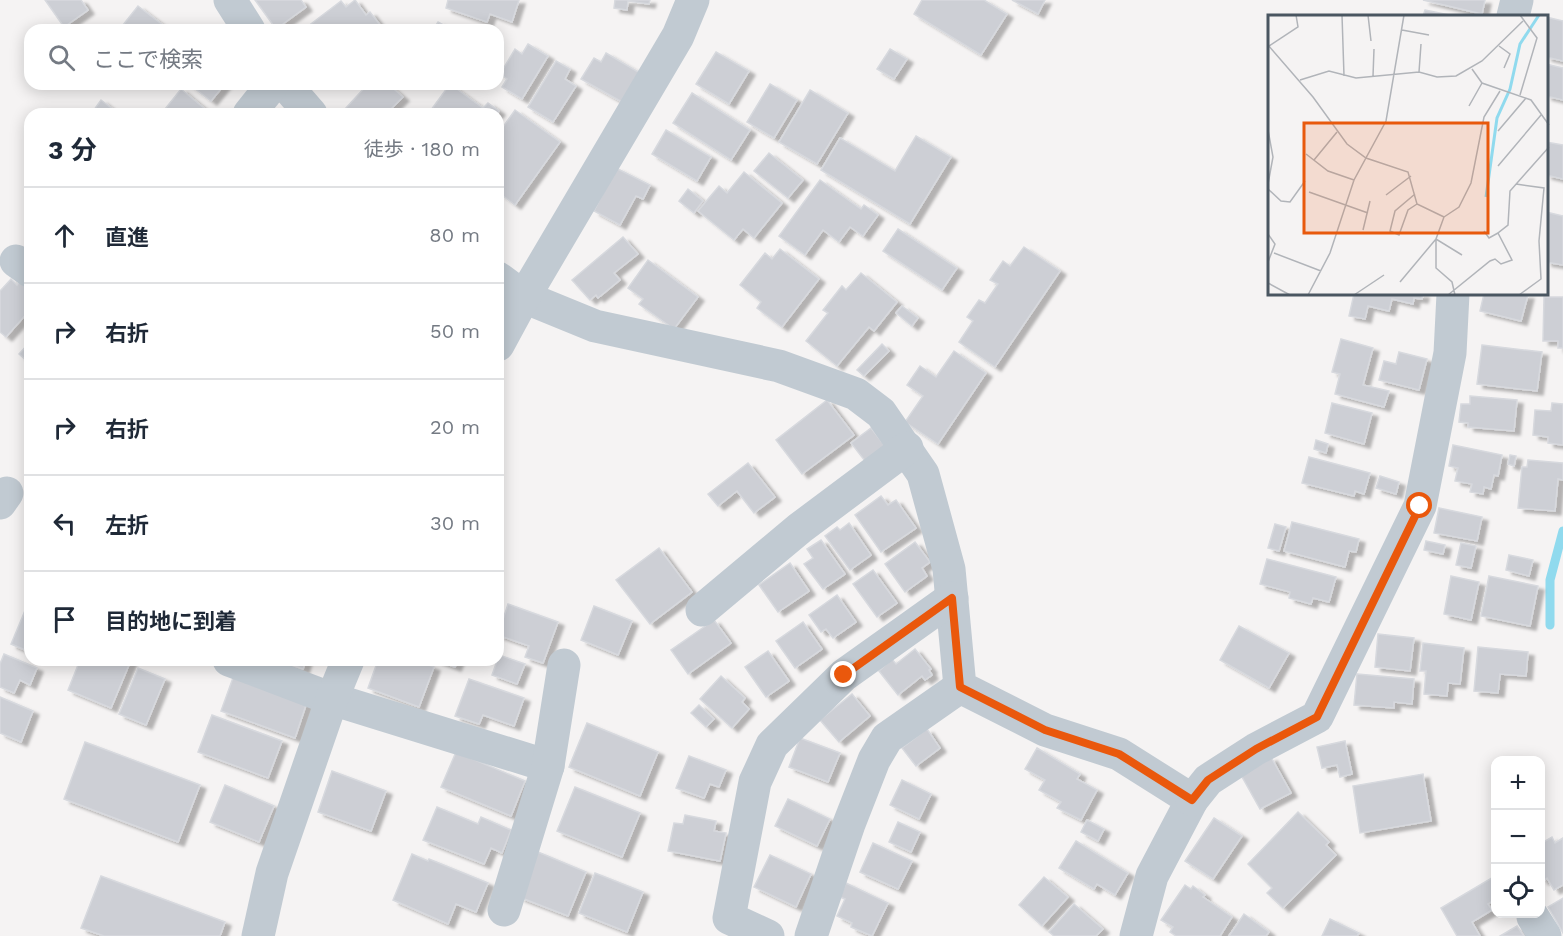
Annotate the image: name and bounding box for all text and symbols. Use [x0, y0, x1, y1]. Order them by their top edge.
inset map [1268, 15, 1548, 296]
search box [24, 24, 504, 90]
icon: search [45, 41, 78, 74]
text: ここで検索 [93, 47, 203, 72]
text: 3 分 [48, 135, 97, 165]
text: 徒歩 · 180 m [364, 137, 480, 161]
icon: ahead [48, 219, 81, 252]
text: 80 m [429, 223, 480, 247]
text: 直進 [105, 225, 149, 250]
icon: right [48, 315, 81, 348]
text: 50 m [430, 319, 480, 343]
text: 右折 [105, 321, 149, 346]
icon: right [48, 411, 81, 444]
text: 20 m [430, 415, 480, 439]
text: 右折 [105, 417, 149, 442]
route start [1406, 492, 1432, 518]
icon: left [48, 507, 81, 540]
text: 30 m [430, 511, 480, 535]
text: 左折 [105, 513, 149, 538]
icon: arrive [48, 603, 81, 636]
text: 目的地に到着 [105, 609, 237, 634]
route end [830, 661, 856, 687]
map controls [1491, 756, 1545, 918]
button: + [1491, 756, 1545, 810]
button: − [1491, 810, 1545, 864]
button: locate [1491, 864, 1545, 918]

